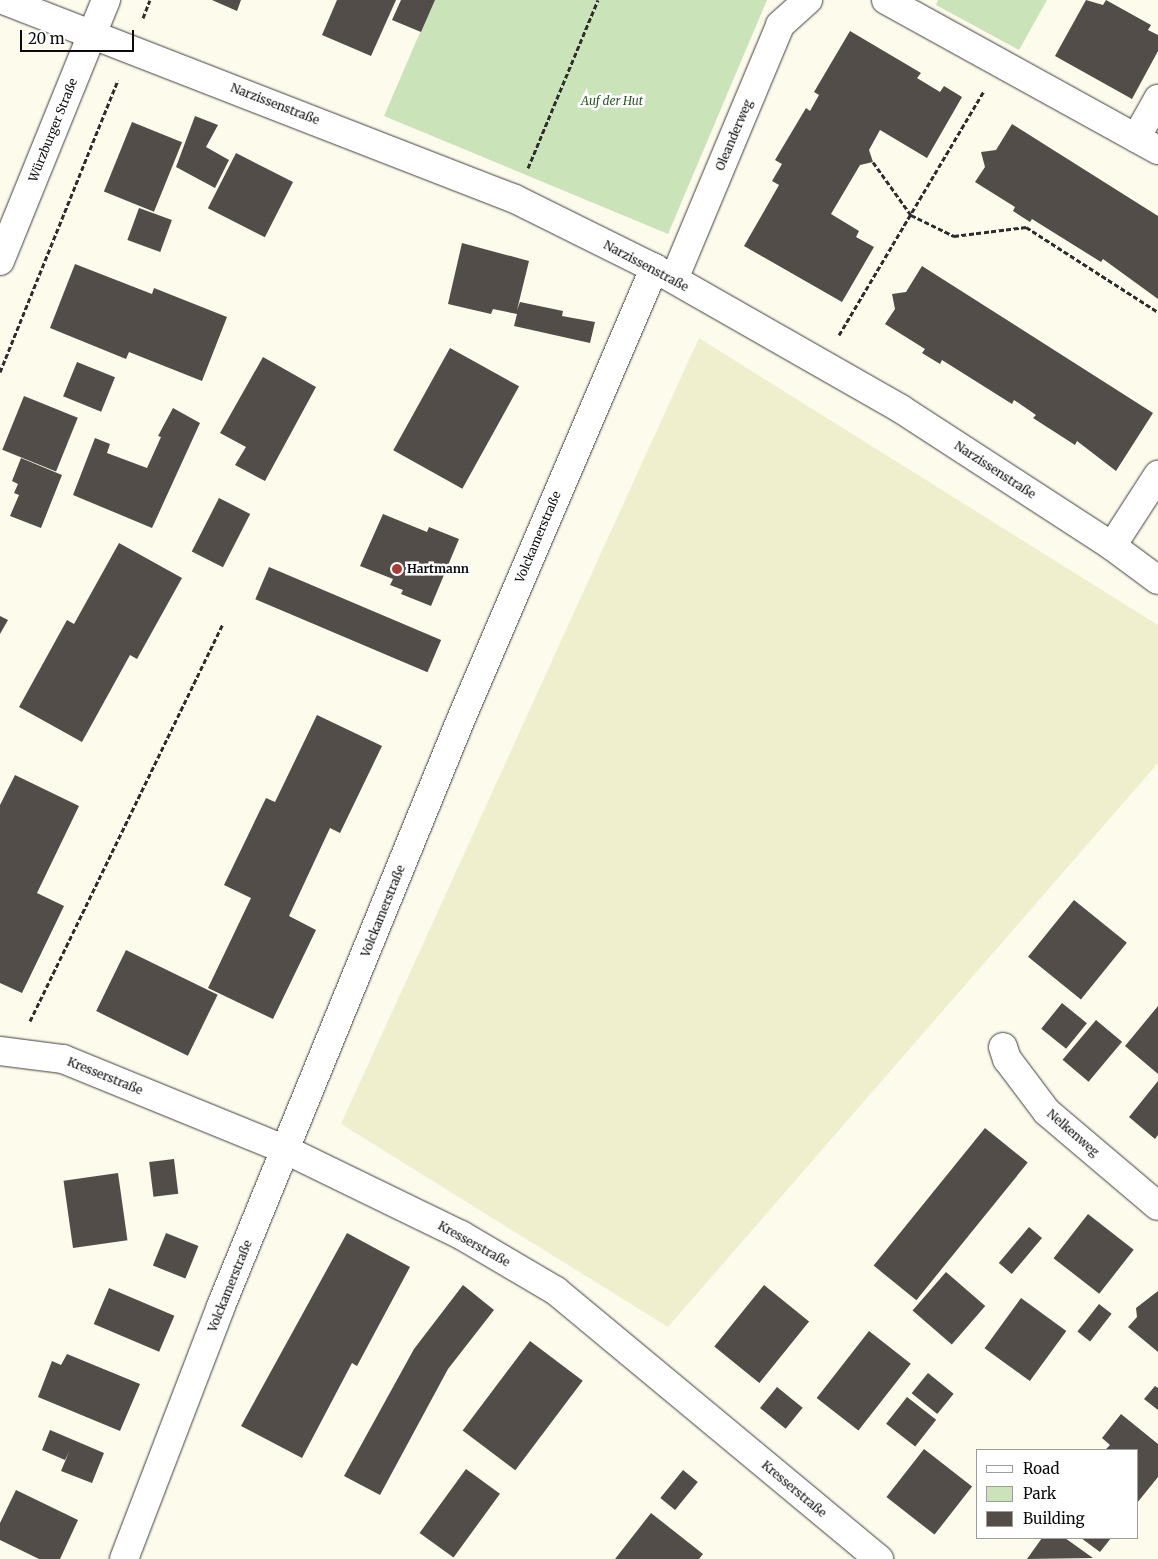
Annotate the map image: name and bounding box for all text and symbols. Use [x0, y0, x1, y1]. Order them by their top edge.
scale bar [22, 20, 136, 52]
text: 20 m [28, 29, 65, 48]
street label: Würzburger Straße [26, 76, 80, 184]
street label: Narzissenstraße [229, 80, 321, 128]
park label: Auf der Hut [581, 94, 643, 108]
street label: Oleanderweg [713, 97, 755, 173]
street label: Narzissenstraße [601, 238, 691, 294]
street label: Narzissenstraße [952, 438, 1038, 502]
street label: Volckamerstraße [512, 489, 564, 585]
place label: Hartmann [407, 562, 469, 576]
marker: Hartmann [391, 563, 403, 575]
street label: Volckamerstraße [358, 863, 408, 959]
street label: Kresserstraße [65, 1054, 145, 1098]
street label: Nelkenweg [1044, 1107, 1102, 1159]
street label: Kresserstraße [436, 1218, 512, 1270]
street label: Volckamerstraße [205, 1238, 255, 1334]
legend [976, 1449, 1138, 1539]
street label: Kresserstraße [759, 1458, 829, 1520]
text: Road [1023, 1459, 1059, 1478]
text: Park [1023, 1484, 1056, 1503]
text: Building [1023, 1509, 1085, 1528]

